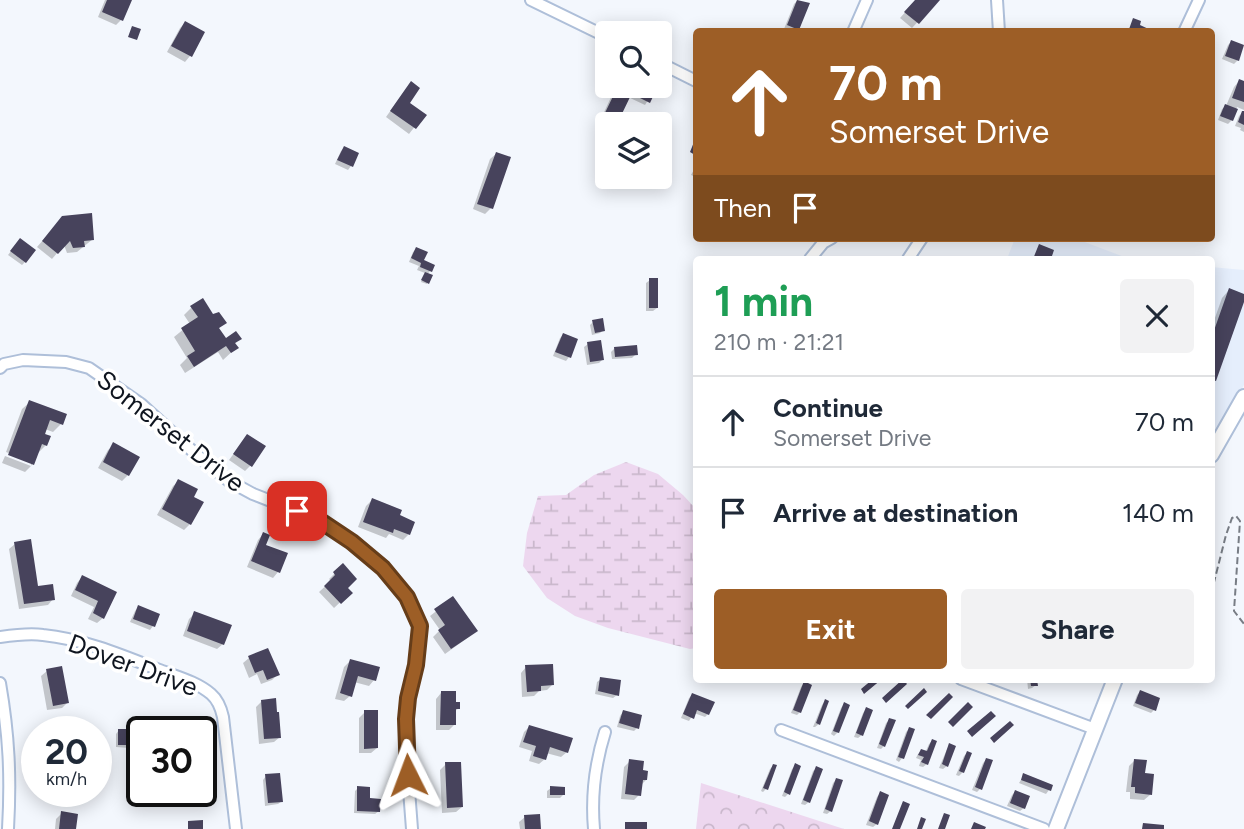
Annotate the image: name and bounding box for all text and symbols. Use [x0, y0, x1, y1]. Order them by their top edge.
map controls [595, 21, 672, 189]
button: search [595, 21, 672, 98]
text: 70 m [829, 53, 942, 112]
icon: ahead [714, 56, 805, 147]
button: layers [595, 112, 672, 189]
text: Somerset Drive [829, 113, 1049, 151]
icon: arrive [786, 189, 824, 227]
text: Then [714, 192, 772, 224]
text: 1 min [714, 276, 813, 327]
button: close [1120, 279, 1194, 353]
text: 210 m · 21:21 [714, 328, 844, 356]
street label: Somerset Drive [91, 363, 251, 499]
text: Continue [773, 392, 883, 424]
icon: ahead [714, 403, 752, 441]
text: 70 m [1135, 406, 1194, 438]
text: Somerset Drive [773, 424, 931, 452]
pin [267, 481, 327, 541]
icon: arrive [278, 492, 316, 530]
icon: arrive [714, 494, 752, 532]
text: Arrive at destination [773, 497, 1018, 529]
text: 140 m [1122, 497, 1194, 529]
button: Exit [714, 589, 947, 669]
button: Share [961, 589, 1194, 669]
street label: Dover Drive [64, 627, 202, 703]
speed limit sign: 30 [126, 716, 217, 807]
text: 20 [45, 731, 88, 773]
position arrow [371, 738, 445, 812]
text: km/h [46, 768, 87, 790]

